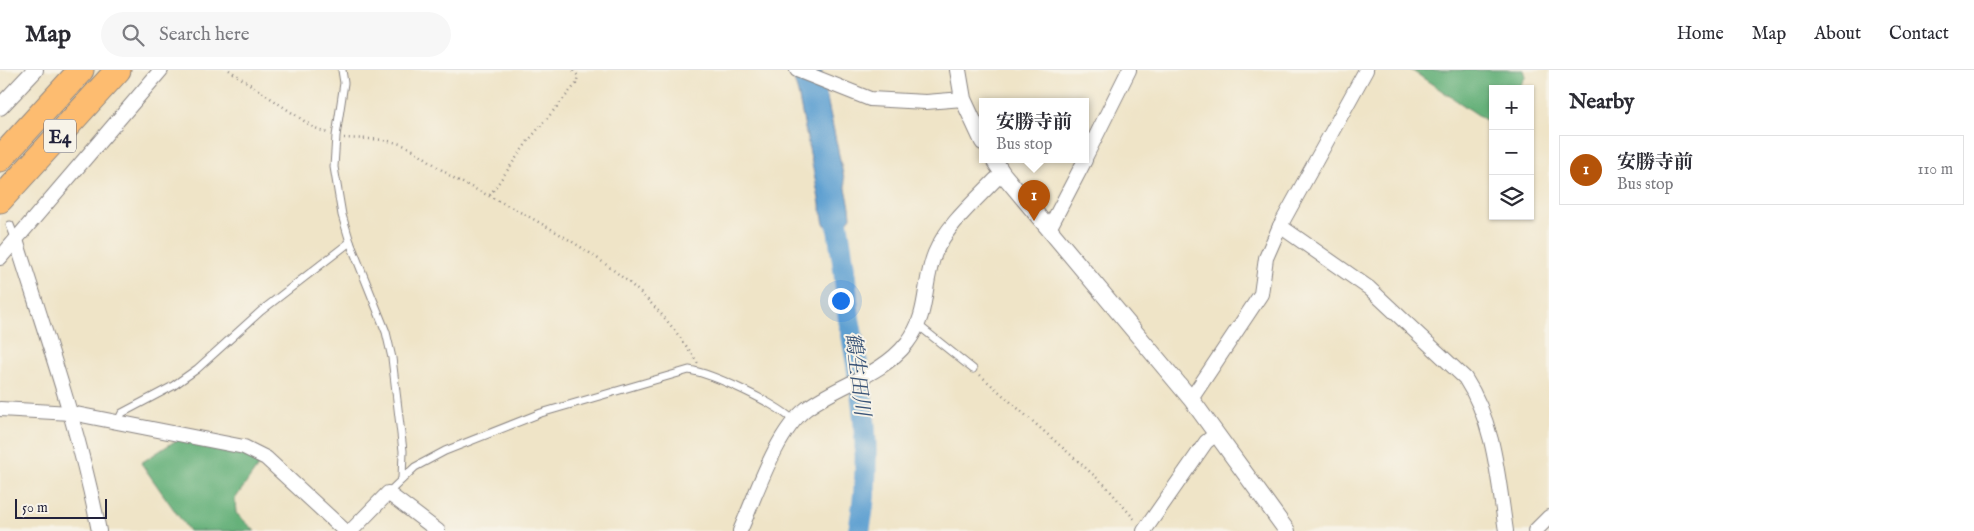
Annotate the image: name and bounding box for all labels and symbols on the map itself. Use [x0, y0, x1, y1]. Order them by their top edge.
road number: E4 [44, 119, 76, 152]
pin: 1 [1018, 180, 1050, 221]
your location [828, 288, 854, 314]
water label: 鶴生田川 [838, 331, 875, 419]
scale bar [15, 496, 108, 519]

